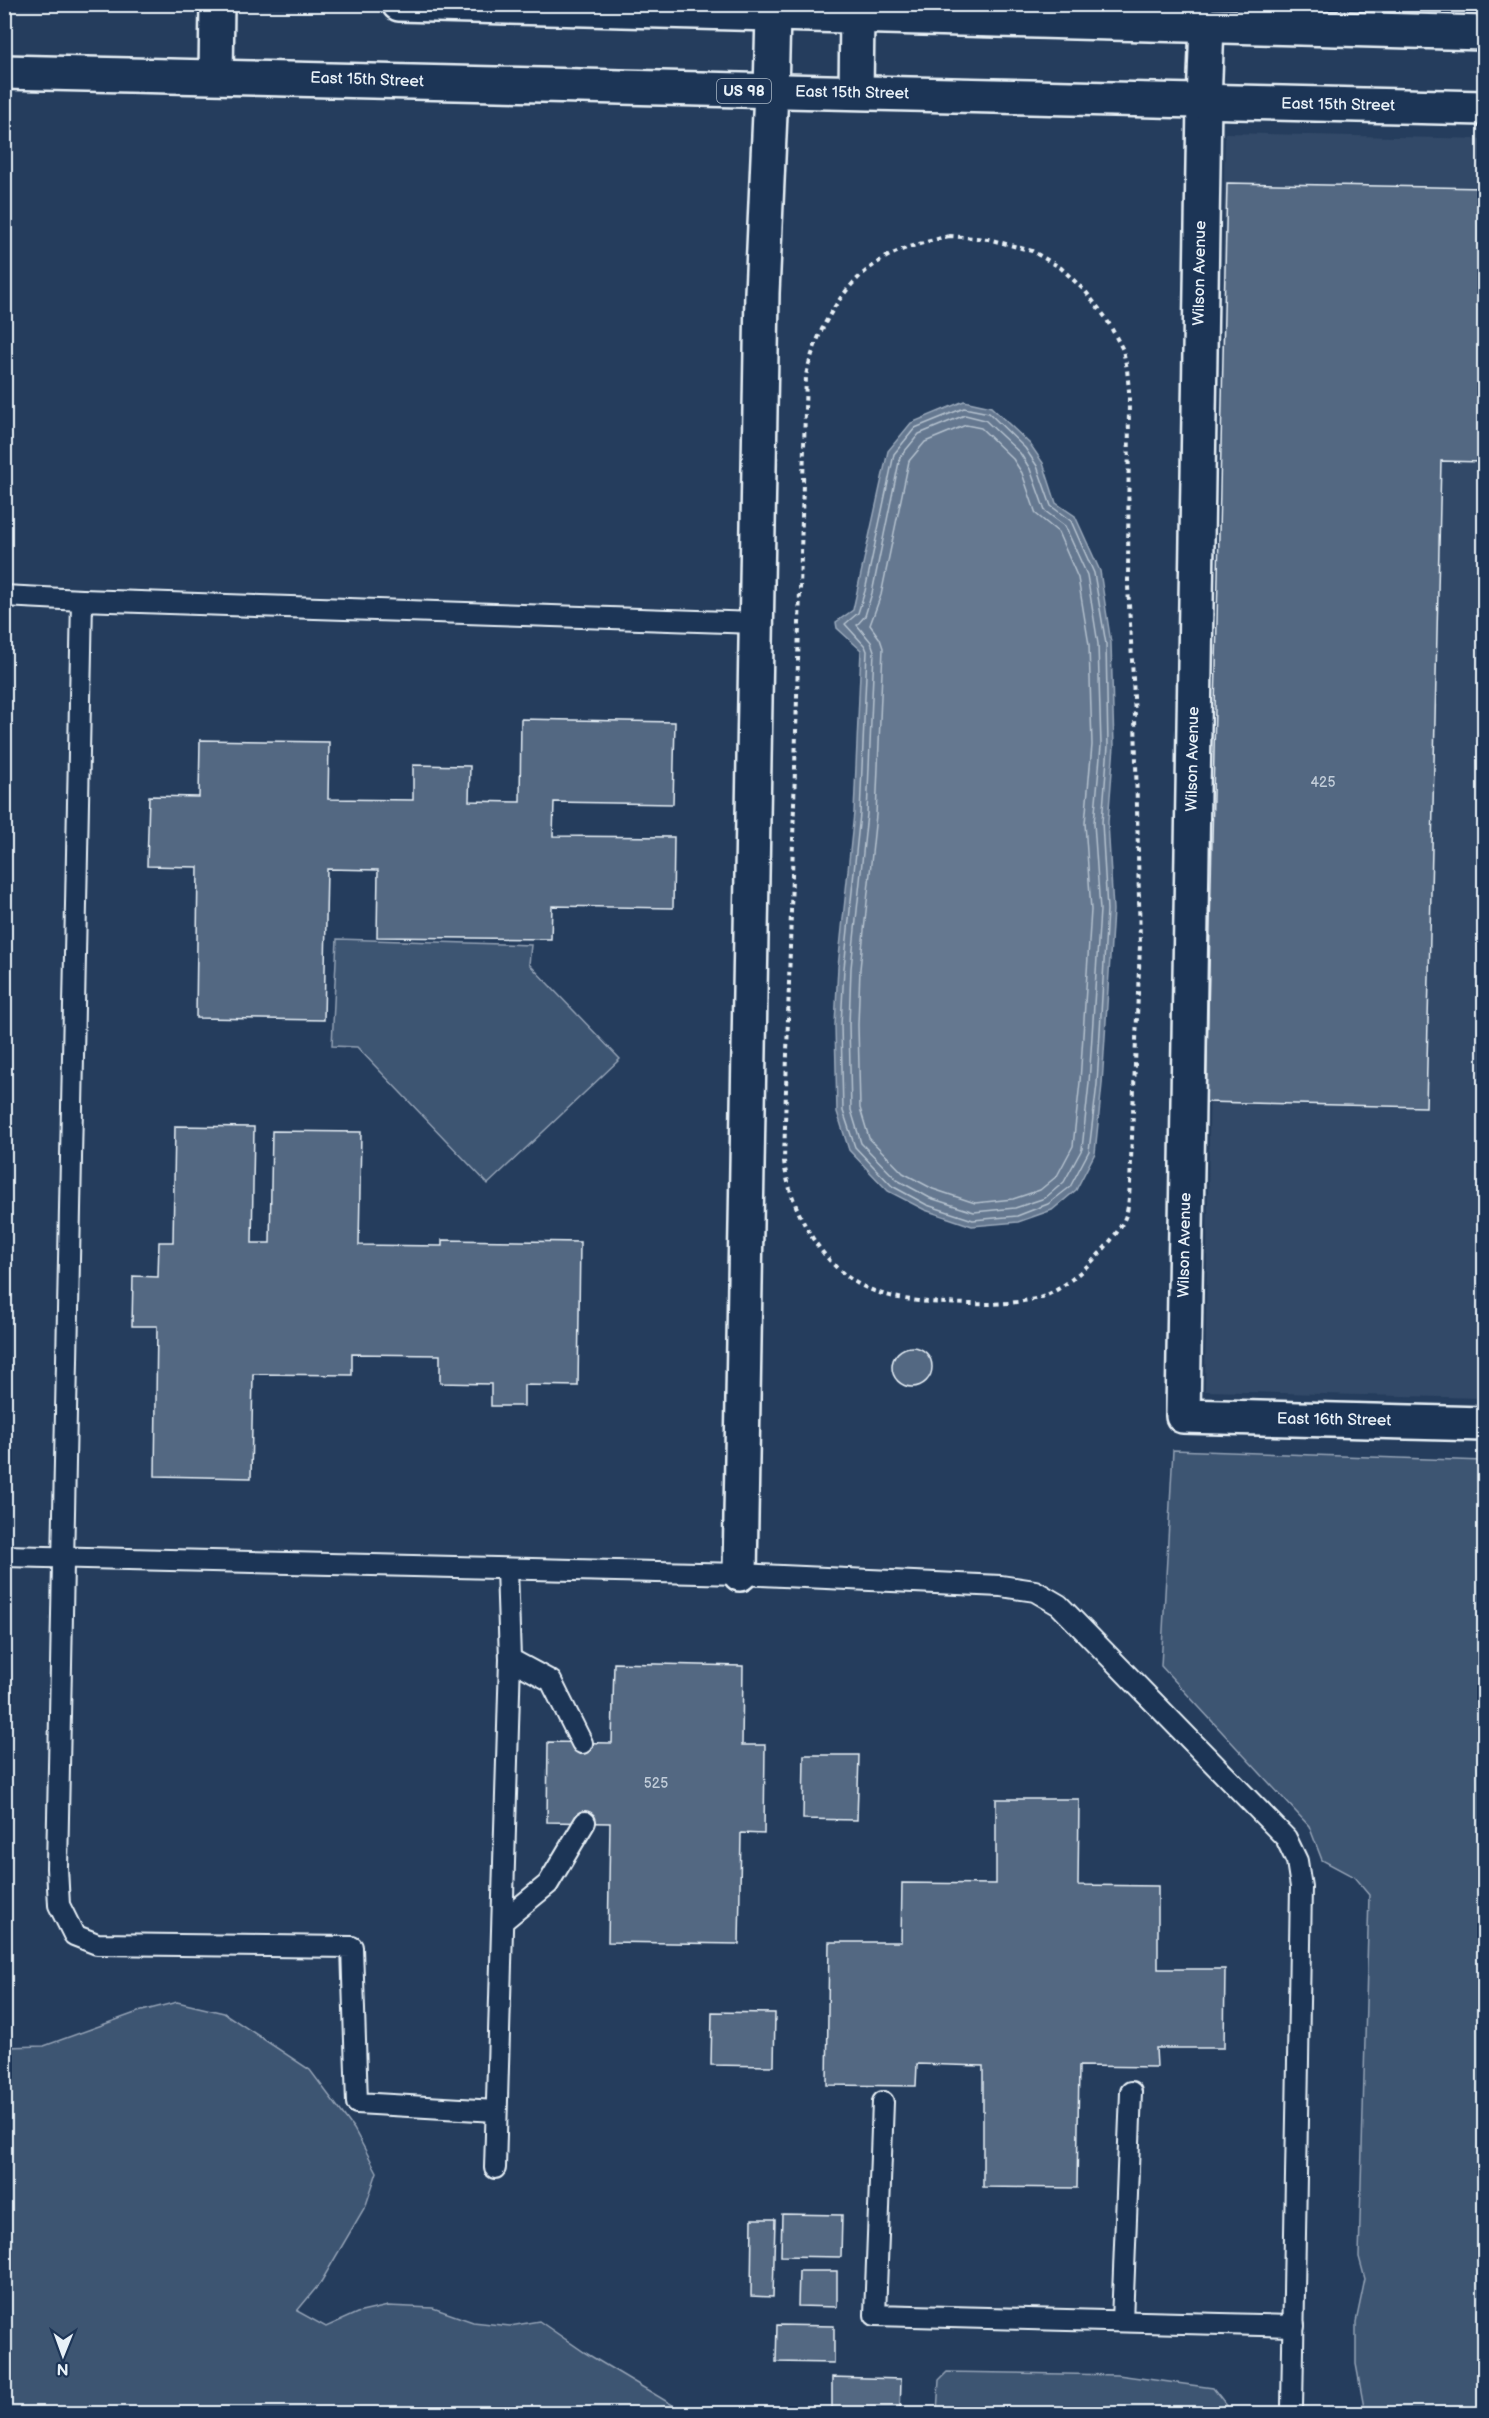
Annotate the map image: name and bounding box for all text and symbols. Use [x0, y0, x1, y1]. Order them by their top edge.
street label: East 15th Street [310, 69, 424, 91]
road number: US 98 [717, 79, 771, 103]
street label: East 15th Street [795, 83, 909, 103]
street label: East 15th Street [1281, 95, 1395, 115]
street label: Wilson Avenue [1190, 220, 1210, 326]
street label: Wilson Avenue [1183, 706, 1203, 812]
house number: 425 [1311, 774, 1335, 791]
street label: Wilson Avenue [1175, 1192, 1195, 1298]
street label: East 16th Street [1277, 1410, 1391, 1430]
house number: 525 [644, 1775, 668, 1792]
north arrow [33, 2325, 93, 2385]
text: N [57, 2359, 69, 2378]

